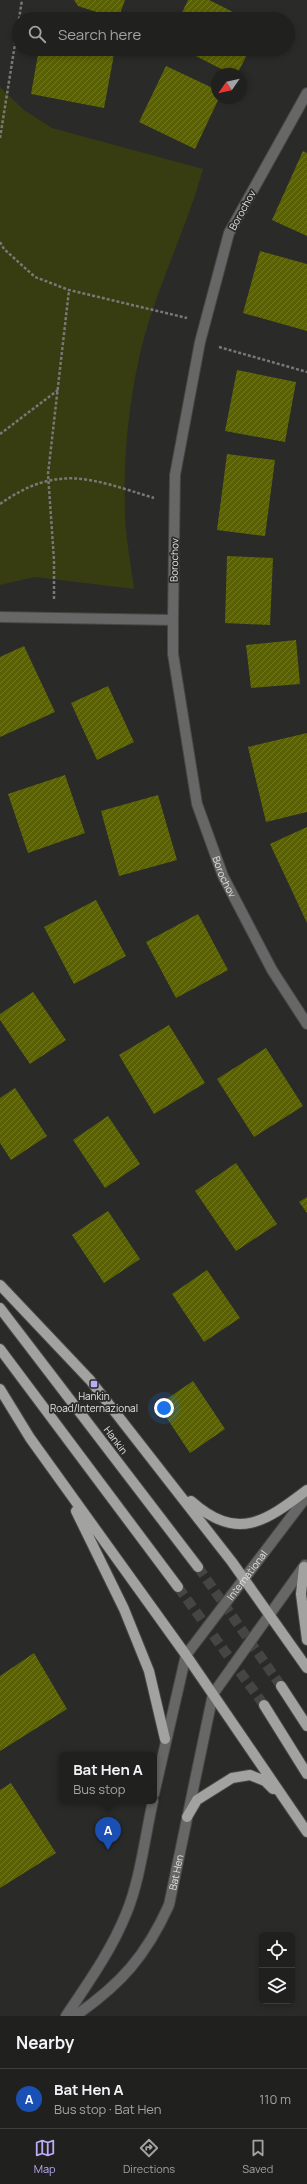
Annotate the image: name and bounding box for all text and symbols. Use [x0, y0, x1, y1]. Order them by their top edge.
search box [12, 12, 295, 56]
icon: search [26, 23, 48, 45]
text: Search here [58, 24, 141, 45]
north arrow [211, 68, 247, 104]
street label: Borochov [225, 187, 259, 233]
street label: Borochov [167, 538, 181, 582]
street label: Borochov [209, 854, 240, 900]
marker: Hankin Road/Internazional [89, 1379, 99, 1389]
place label: Hankin Road/Internazional [50, 1389, 138, 1415]
your location [154, 1398, 174, 1418]
street label: Hankin [101, 1423, 131, 1457]
street label: International [223, 1547, 270, 1603]
popup [59, 1752, 157, 1804]
text: Bat Hen A [73, 1759, 143, 1780]
text: Bus stop [73, 1780, 125, 1798]
pin: A [95, 1817, 121, 1850]
street label: Bat Hen [165, 1853, 186, 1891]
map controls [259, 1932, 295, 2004]
button: locate [259, 1932, 295, 1968]
button: layers [259, 1968, 295, 2004]
text: Nearby [16, 2031, 74, 2054]
text: Bat Hen A [54, 2079, 124, 2100]
text: A [25, 2090, 33, 2108]
text: 110 m [259, 2090, 291, 2108]
text: Bus stop · Bat Hen [54, 2100, 161, 2118]
tab: Map [34, 2137, 56, 2176]
tab: Directions [123, 2137, 175, 2176]
tab: Saved [242, 2137, 273, 2176]

